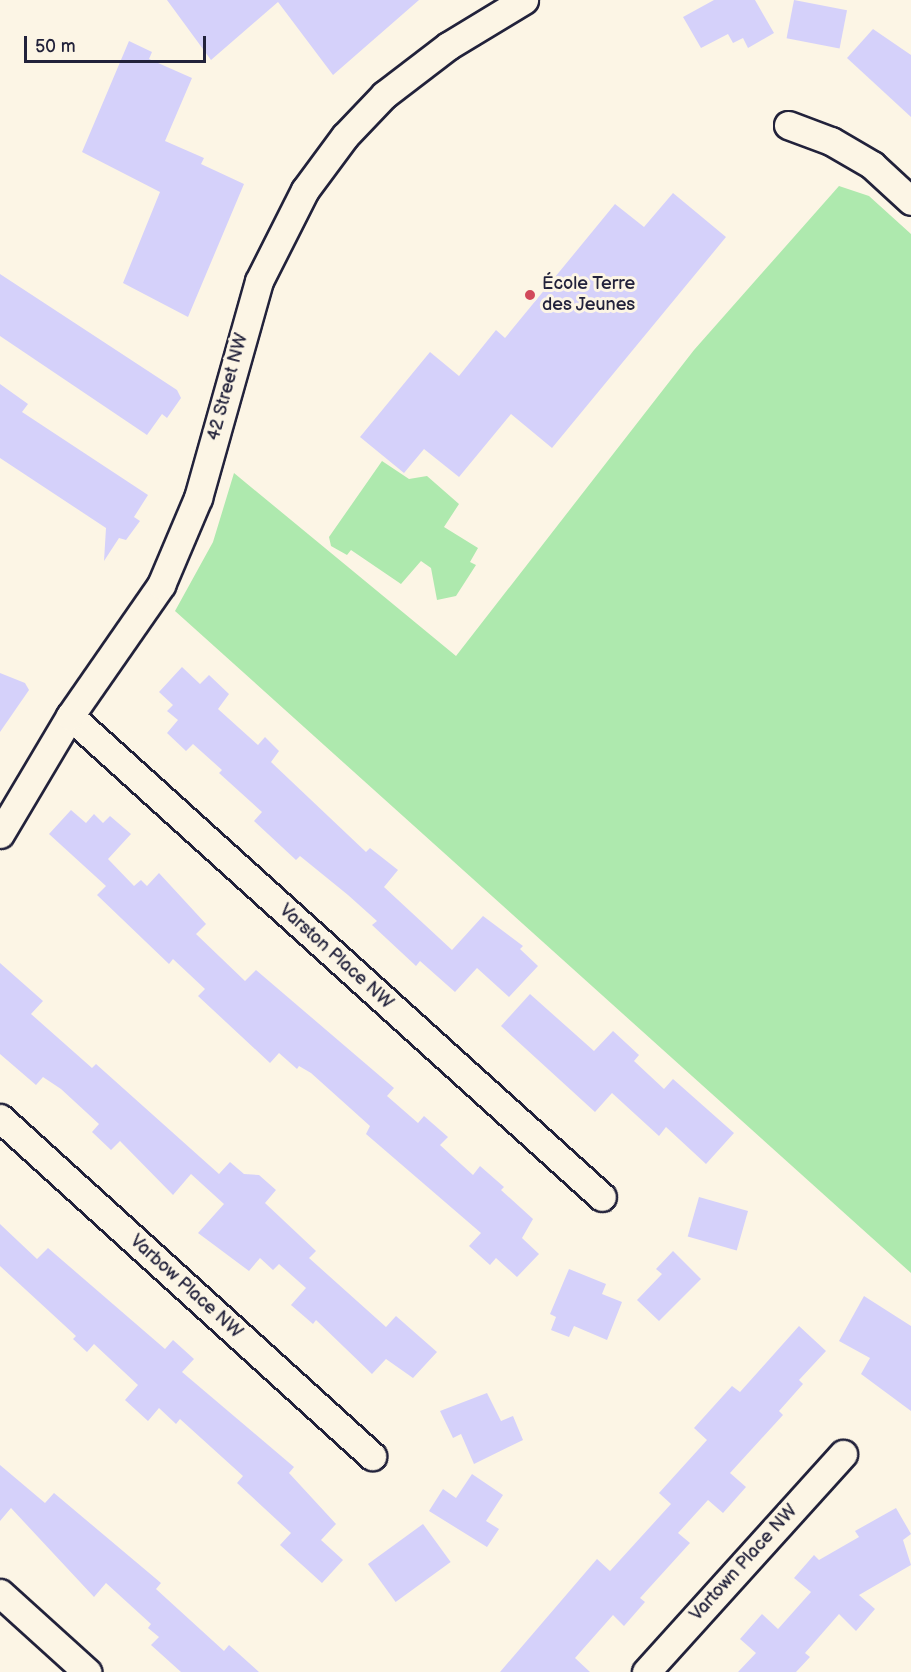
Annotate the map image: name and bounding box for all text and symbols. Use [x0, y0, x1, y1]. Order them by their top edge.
scale bar [27, 24, 208, 62]
text: 50 m [35, 36, 76, 57]
place label: École Terre des Jeunes [542, 274, 636, 316]
marker: École Terre des Jeunes [523, 288, 537, 302]
street label: 42 Street NW [203, 331, 253, 443]
street label: Varston Place NW [274, 900, 398, 1014]
street label: Varbow Place NW [125, 1231, 247, 1343]
street label: Vartown Place NW [686, 1500, 802, 1626]

